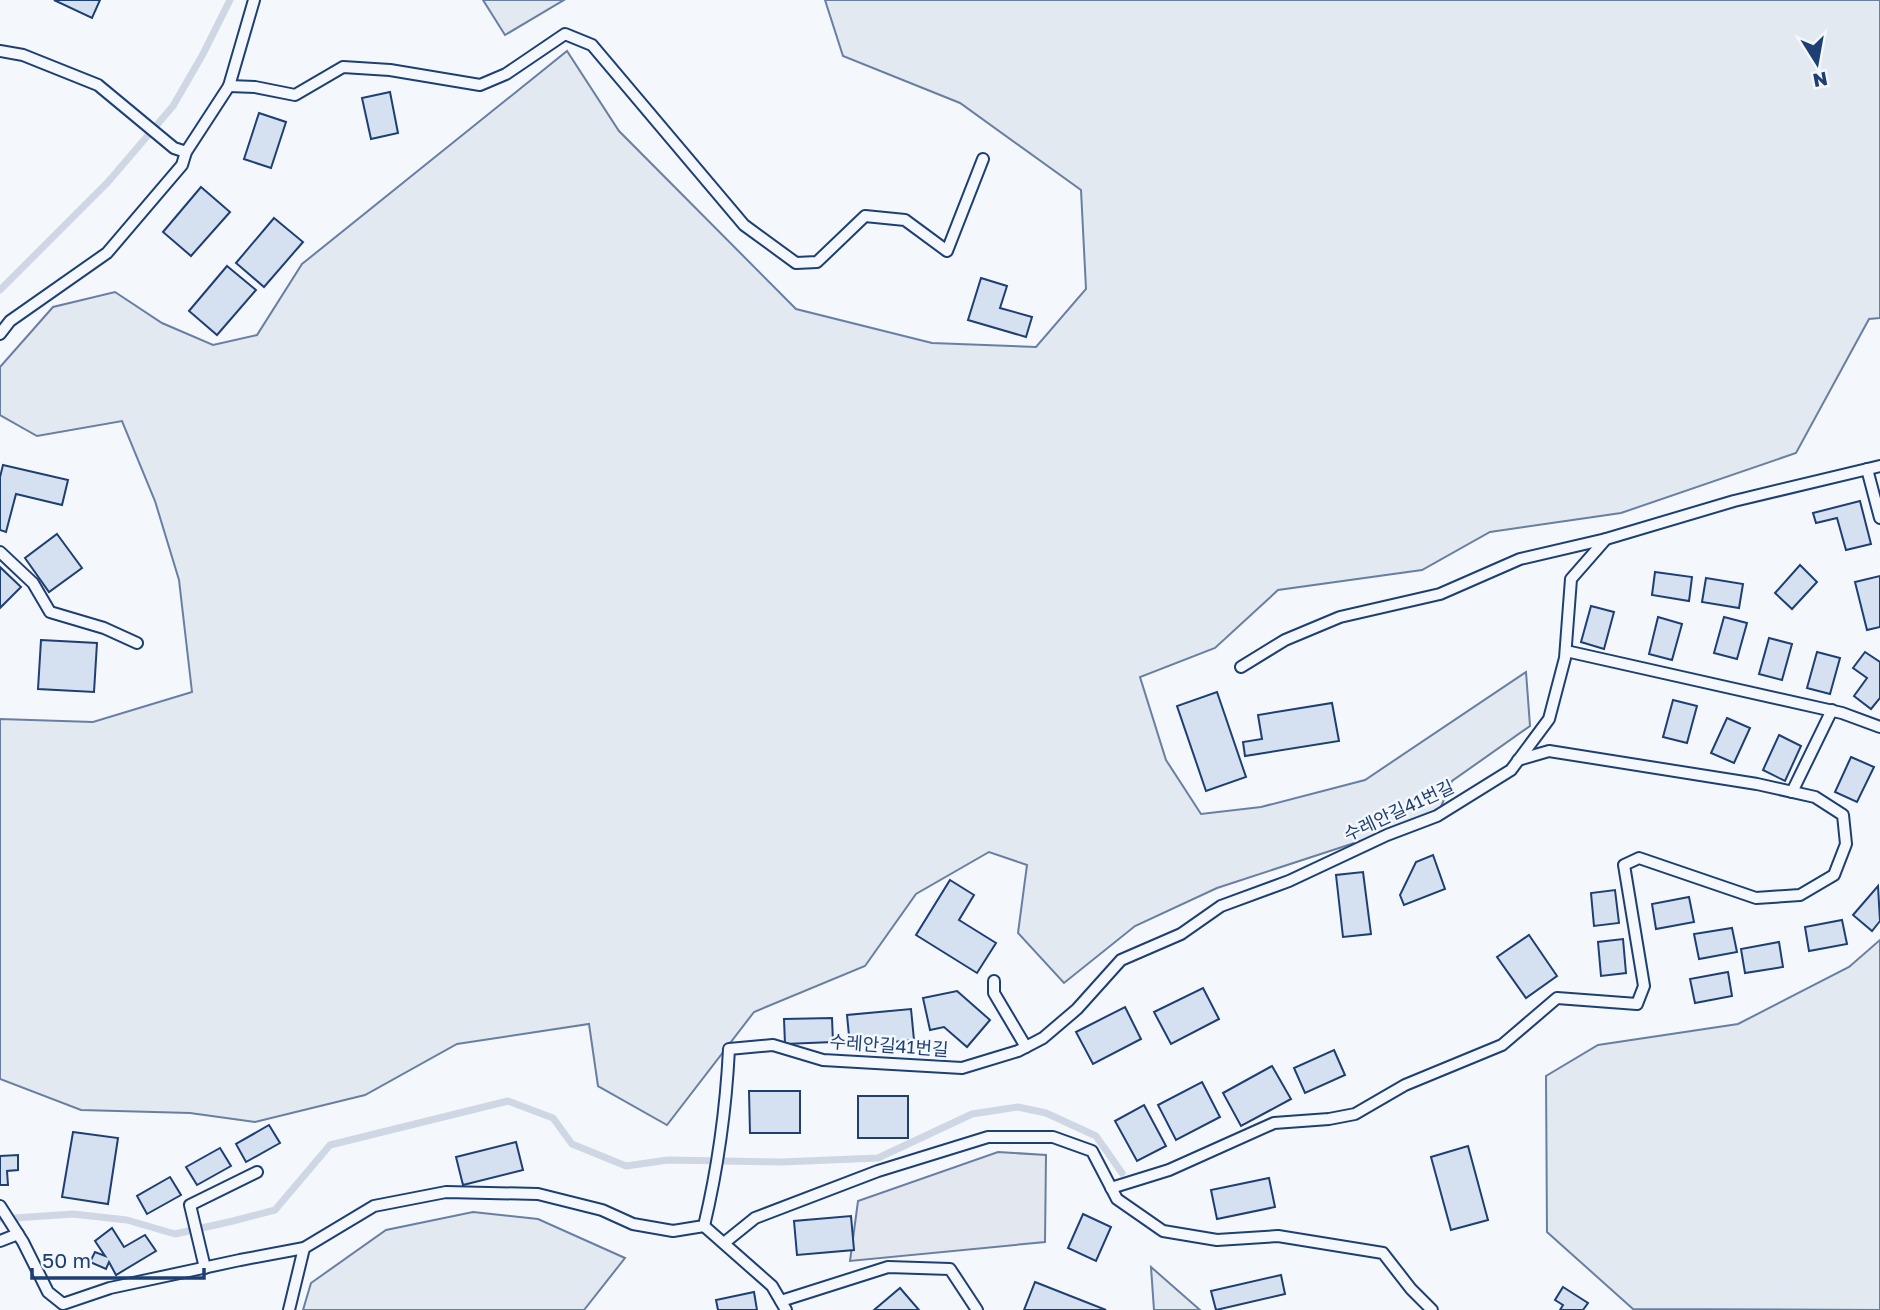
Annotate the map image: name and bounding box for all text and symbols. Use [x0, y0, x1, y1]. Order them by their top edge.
north arrow [1782, 28, 1852, 98]
text: N [1811, 68, 1830, 93]
street label: 수레안길41번길 [1340, 775, 1457, 845]
street label: 수레안길41번길 [829, 1030, 949, 1060]
scale bar [32, 1236, 203, 1280]
text: 50 m [42, 1247, 91, 1273]

